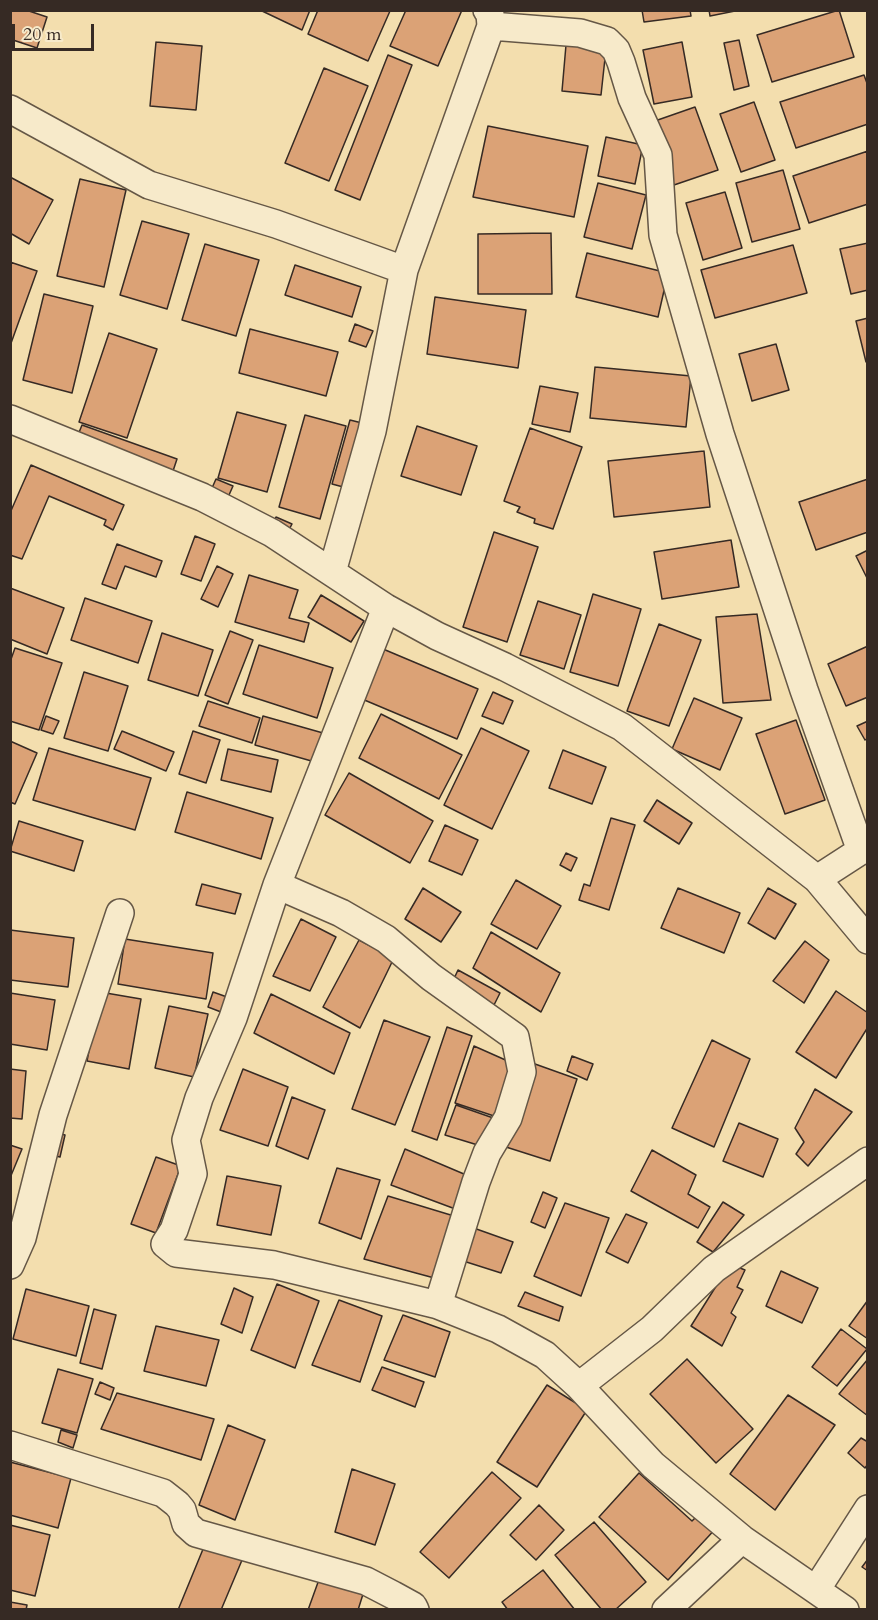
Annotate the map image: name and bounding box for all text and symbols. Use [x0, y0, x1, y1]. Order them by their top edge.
scale bar [15, 12, 98, 50]
text: 20 m [23, 22, 62, 47]

